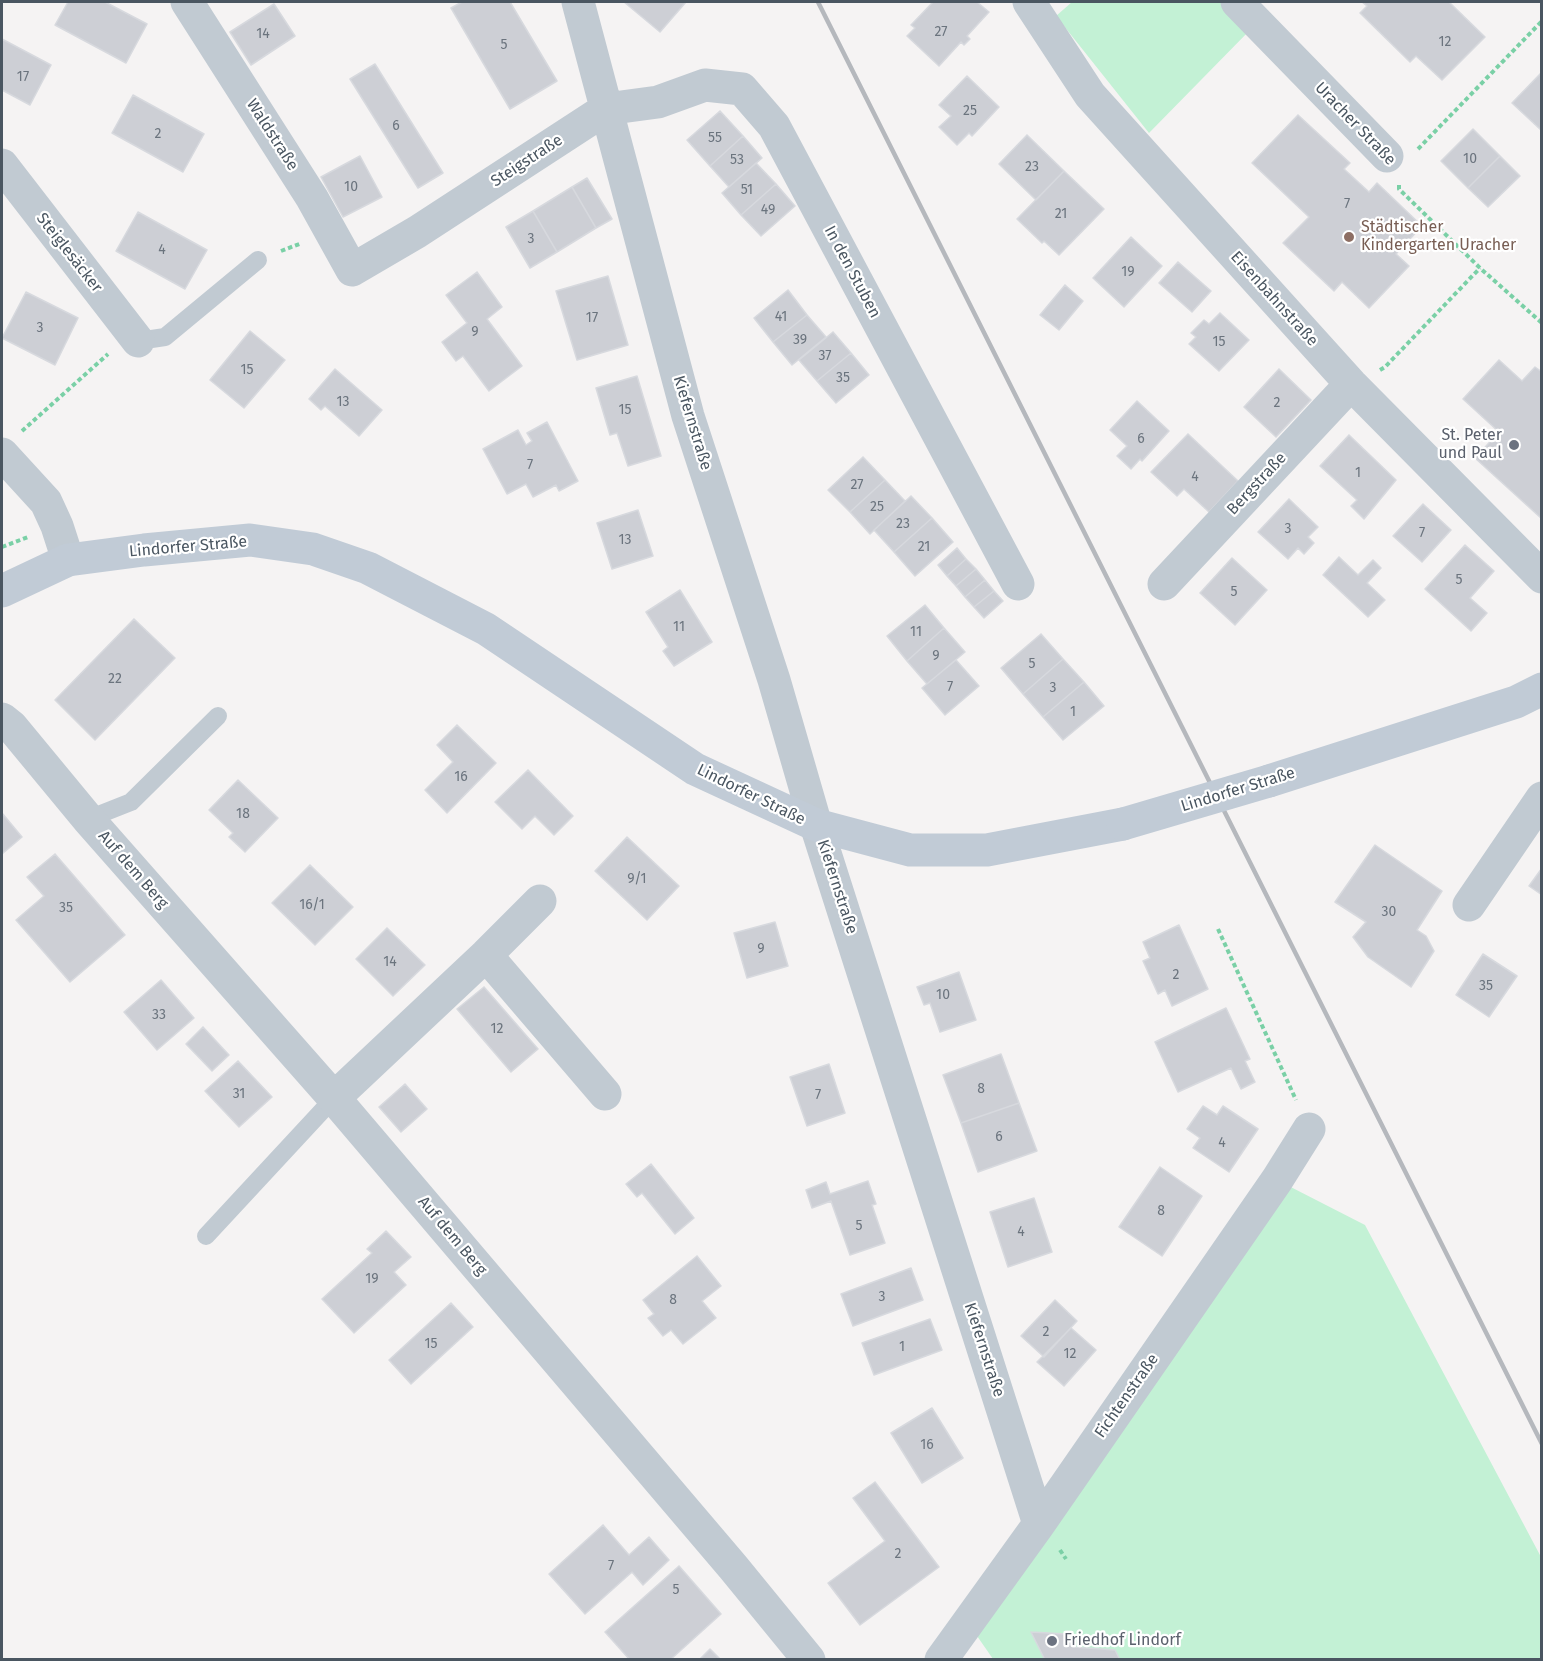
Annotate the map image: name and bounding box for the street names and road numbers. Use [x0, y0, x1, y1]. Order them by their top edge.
street label: Uracher Straße [1311, 78, 1399, 170]
street label: Waldstraße [242, 96, 302, 174]
street label: Steigstraße [488, 131, 566, 191]
street label: Steiglesäcker [32, 209, 106, 297]
street label: In den Stuben [820, 223, 884, 321]
street label: Eisenbahnstraße [1226, 248, 1322, 350]
street label: Kiefernstraße [669, 373, 715, 473]
street label: Bergstraße [1223, 449, 1291, 519]
street label: Lindorfer Straße [128, 532, 248, 562]
street label: Lindorfer Straße [694, 760, 808, 830]
street label: Lindorfer Straße [1179, 764, 1297, 816]
street label: Auf dem Berg [94, 827, 172, 913]
street label: Kiefernstraße [813, 837, 861, 937]
street label: Auf dem Berg [413, 1193, 491, 1279]
street label: Kiefernstraße [960, 1300, 1008, 1400]
street label: Fichtenstraße [1091, 1350, 1163, 1442]

